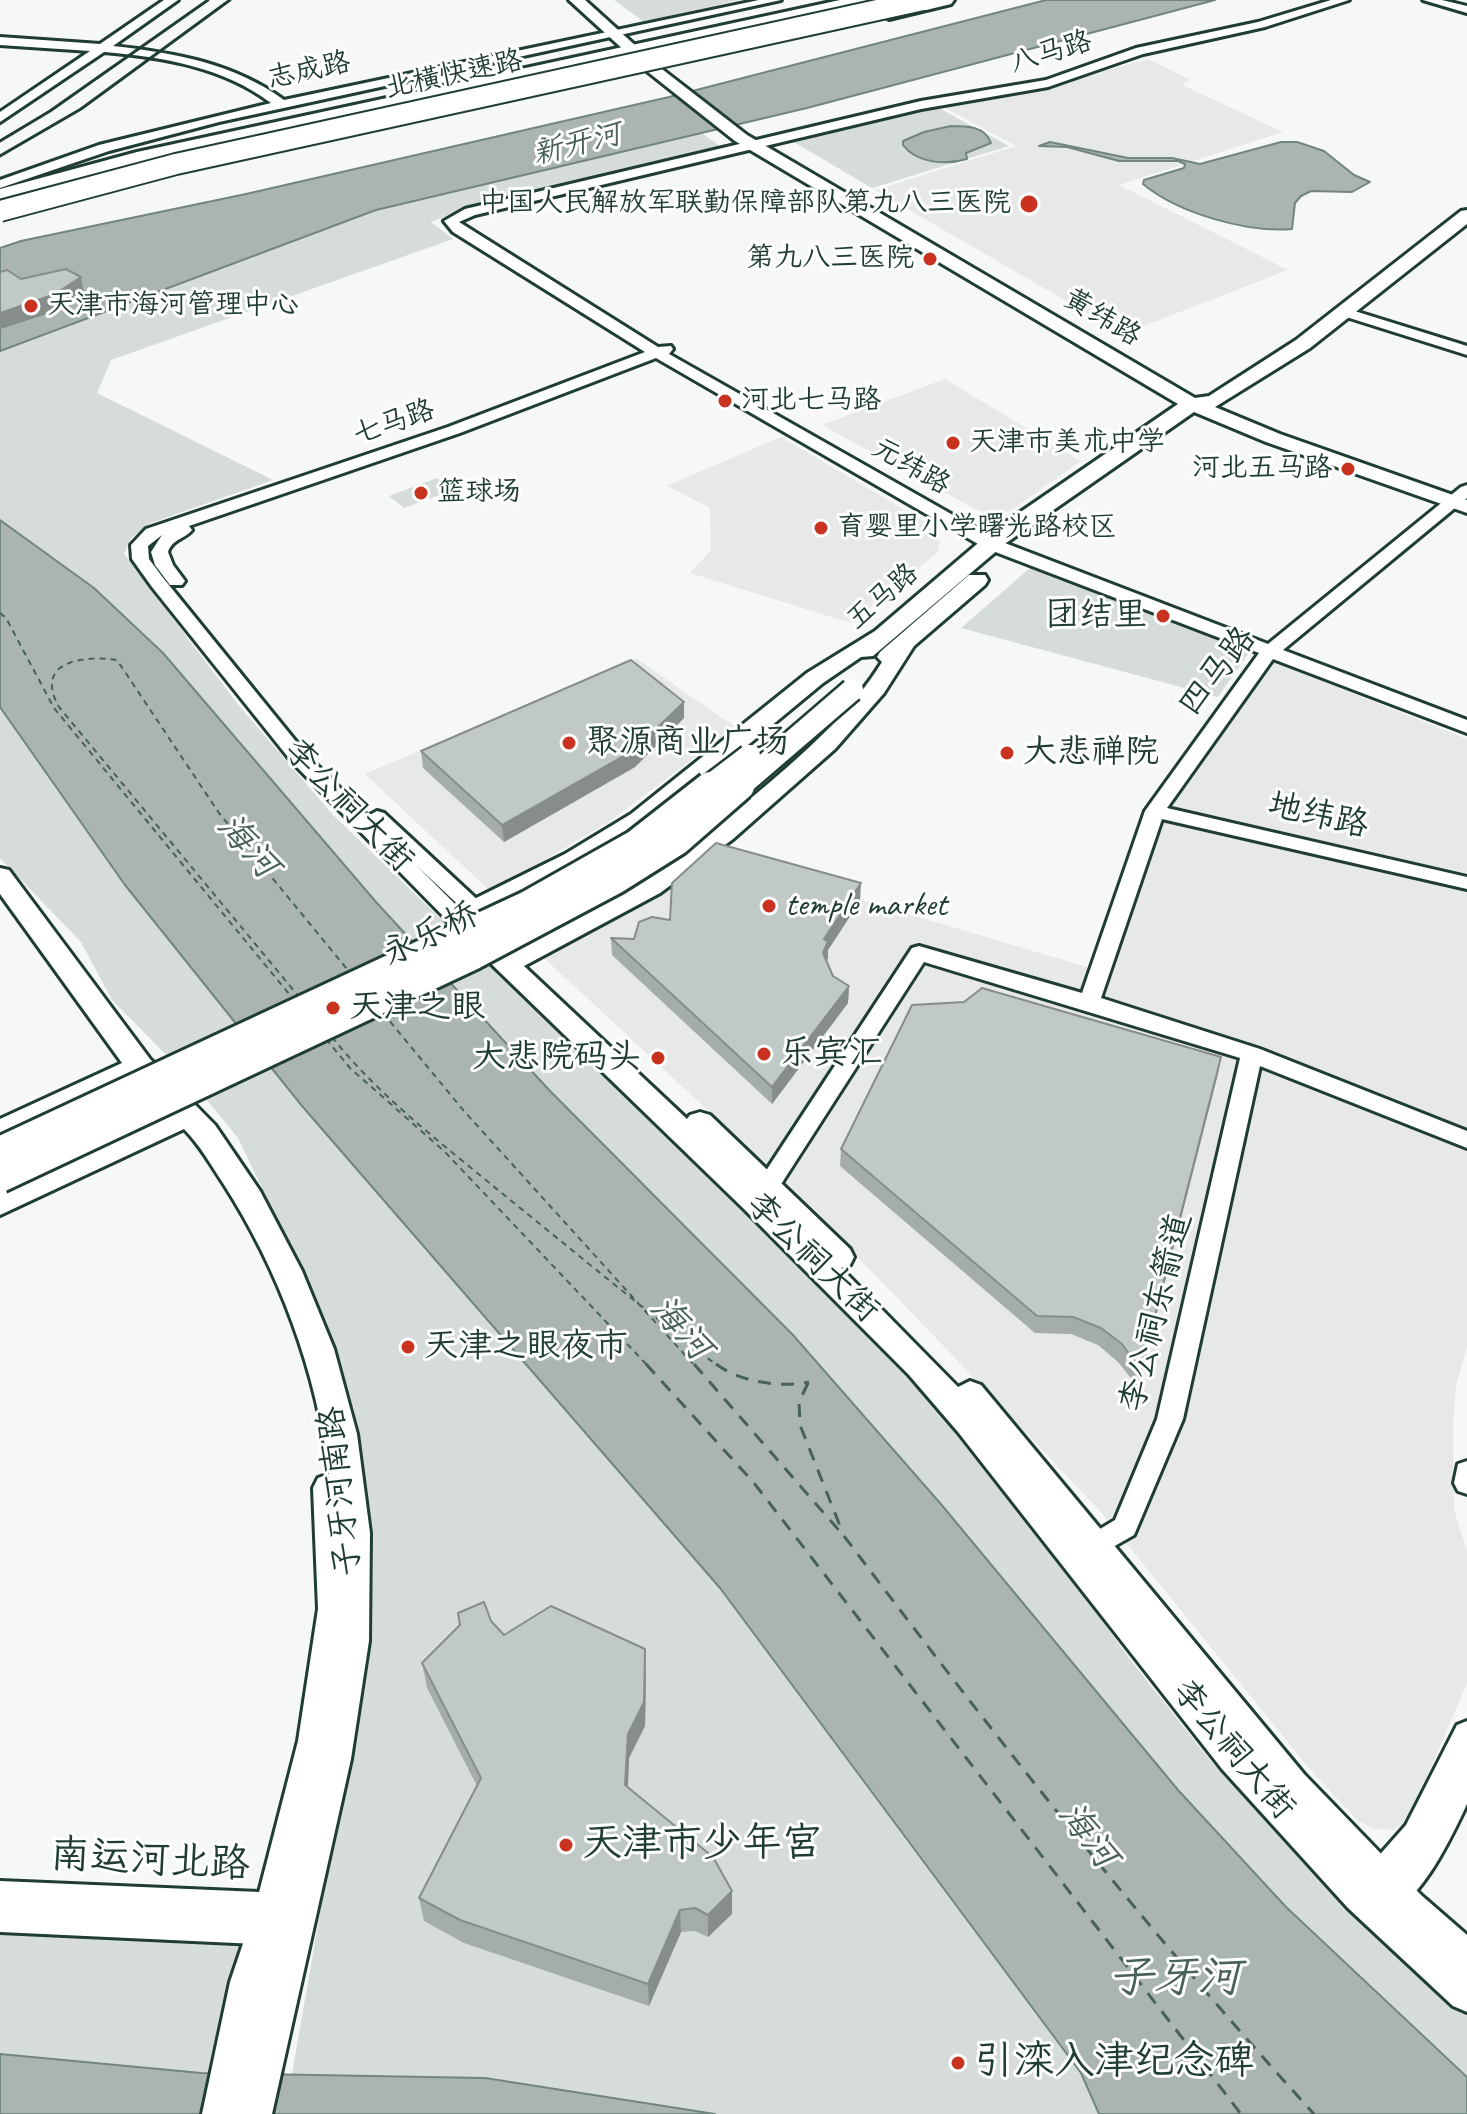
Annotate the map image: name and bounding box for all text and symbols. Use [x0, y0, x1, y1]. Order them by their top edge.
street label: 八马路 [1006, 25, 1096, 81]
street label: 北横快速路 [382, 44, 526, 106]
street label: 志成路 [264, 46, 354, 96]
water label: 新开河 [529, 117, 625, 173]
place label: 中国人民解放军联勤保障部队第九八三医院 [479, 187, 1011, 221]
marker: 中国人民解放军联勤保障部队第九八三医院 [1018, 193, 1040, 215]
place label: 第九八三医院 [746, 242, 914, 276]
marker: 第九八三医院 [921, 250, 939, 268]
street label: 黄纬路 [1057, 282, 1147, 354]
place label: 天津市海河管理中心 [47, 289, 299, 323]
marker: 天津市海河管理中心 [22, 297, 40, 315]
place label: 河北七马路 [741, 384, 881, 418]
marker: 河北七马路 [716, 392, 734, 410]
street label: 七马路 [349, 393, 439, 453]
place label: 天津市美术中学 [969, 426, 1165, 460]
street label: 元纬路 [866, 431, 956, 503]
marker: 天津市美术中学 [944, 434, 962, 452]
place label: 河北五马路 [1192, 452, 1332, 486]
marker: 河北五马路 [1339, 460, 1357, 478]
place label: 篮球场 [437, 476, 521, 510]
marker: 篮球场 [412, 484, 430, 502]
place label: 育婴里小学曙光路校区 [837, 511, 1117, 545]
marker: 育婴里小学曙光路校区 [812, 519, 830, 537]
street label: 五马路 [840, 557, 926, 637]
place label: 团结里 [1045, 596, 1147, 636]
marker: 团结里 [1154, 607, 1172, 625]
street label: 四马路 [1171, 619, 1265, 725]
place label: 聚源商业广场 [585, 723, 789, 763]
street label: 李公祠大街 [274, 731, 422, 881]
place label: 大悲禅院 [1023, 733, 1159, 773]
marker: 聚源商业广场 [560, 734, 578, 752]
marker: 大悲禅院 [998, 744, 1016, 762]
street label: 地纬路 [1264, 785, 1372, 847]
water label: 海河 [207, 806, 287, 888]
place label: temple market [785, 886, 947, 926]
street label: 永乐桥 [376, 894, 486, 976]
marker: temple market [760, 897, 778, 915]
place label: 天津之眼 [349, 988, 485, 1028]
marker: 天津之眼 [324, 999, 342, 1017]
place label: 乐宾汇 [780, 1034, 882, 1074]
place label: 大悲院码头 [472, 1038, 642, 1078]
marker: 乐宾汇 [755, 1045, 773, 1063]
marker: 大悲院码头 [649, 1049, 667, 1067]
street label: 李公祠大街 [737, 1184, 887, 1332]
street label: 李公祠东箭道 [1113, 1209, 1201, 1417]
water label: 海河 [640, 1288, 720, 1370]
place label: 天津之眼夜市 [424, 1327, 628, 1367]
marker: 天津之眼夜市 [399, 1338, 417, 1356]
street label: 子牙河南路 [312, 1404, 370, 1578]
street label: 李公祠大街 [1163, 1672, 1303, 1828]
water label: 海河 [1048, 1794, 1126, 1878]
place label: 天津市少年宫 [582, 1821, 822, 1869]
street label: 南运河北路 [49, 1832, 251, 1890]
marker: 天津市少年宫 [557, 1836, 575, 1854]
water label: 子牙河 [1109, 1953, 1241, 2005]
place label: 引滦入津纪念碑 [974, 2039, 1254, 2087]
marker: 引滦入津纪念碑 [949, 2054, 967, 2072]

